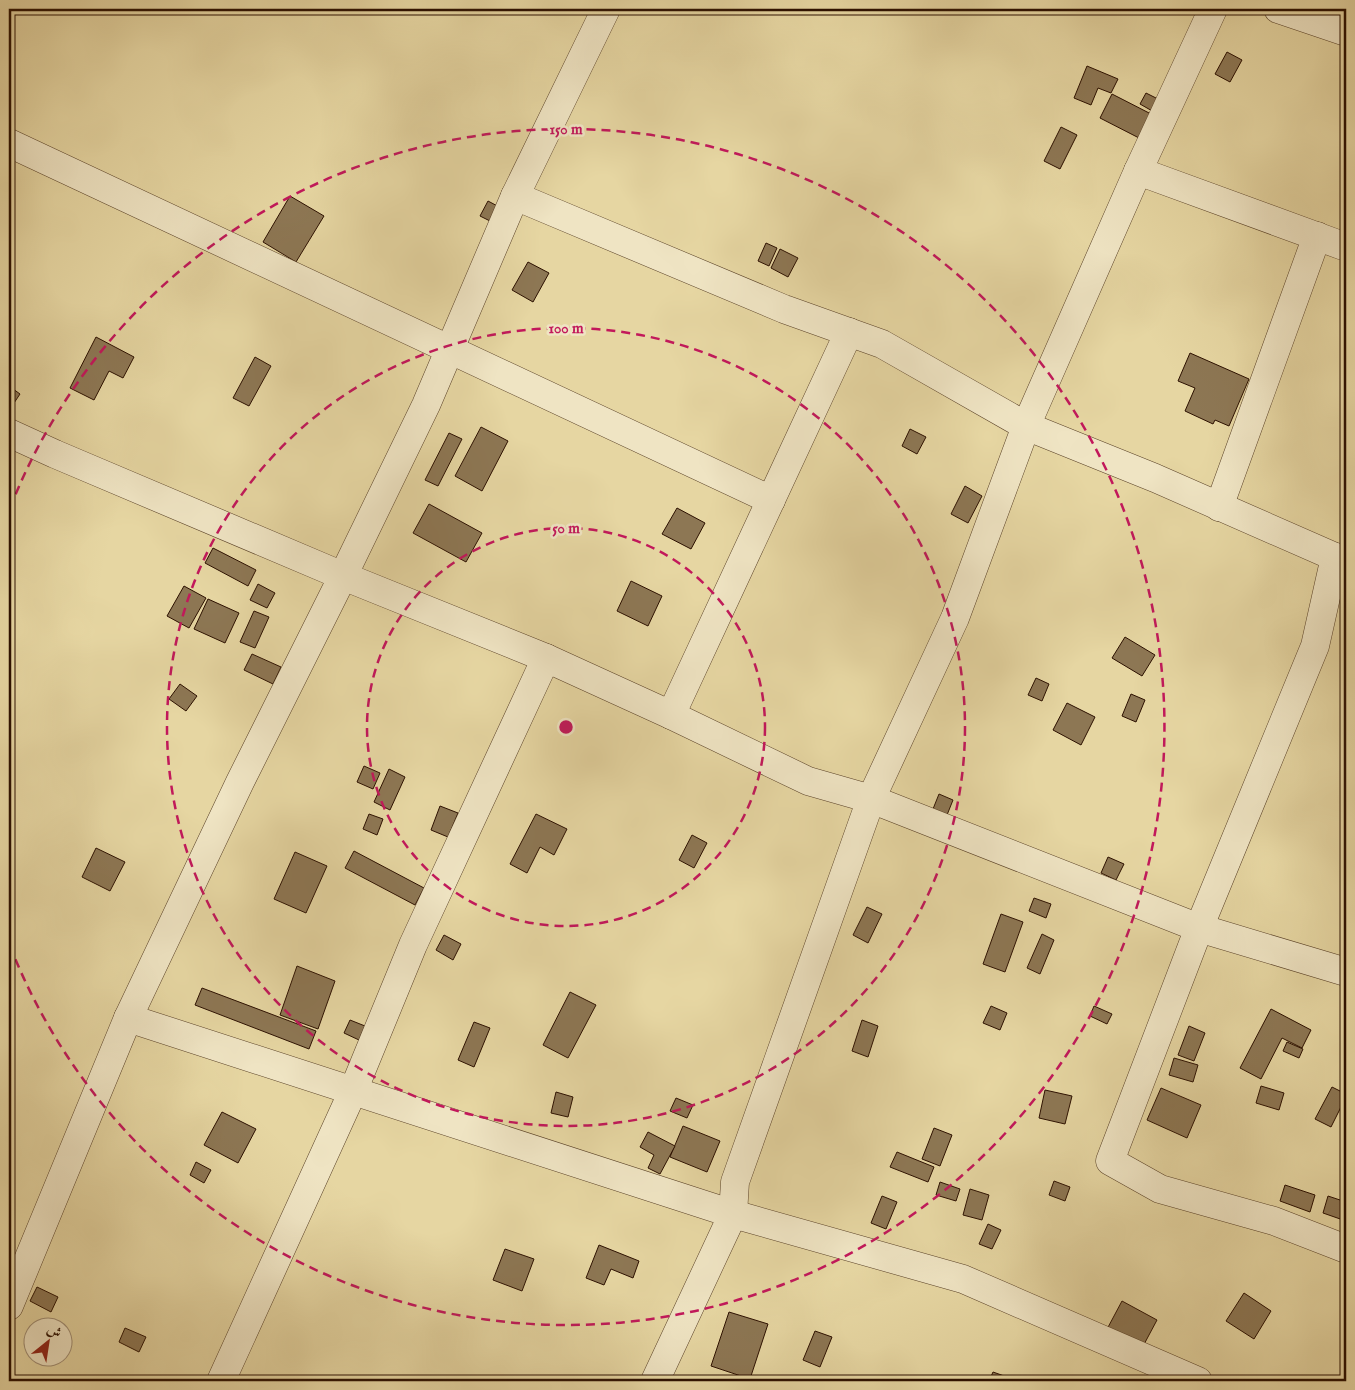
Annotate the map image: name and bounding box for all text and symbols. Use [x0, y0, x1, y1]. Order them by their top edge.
text: 150 m [549, 120, 583, 139]
text: 100 m [548, 319, 584, 338]
text: 50 m [552, 519, 580, 538]
centre of rings [557, 718, 575, 736]
north arrow [22, 1318, 72, 1368]
text: ش [43, 1320, 65, 1343]

